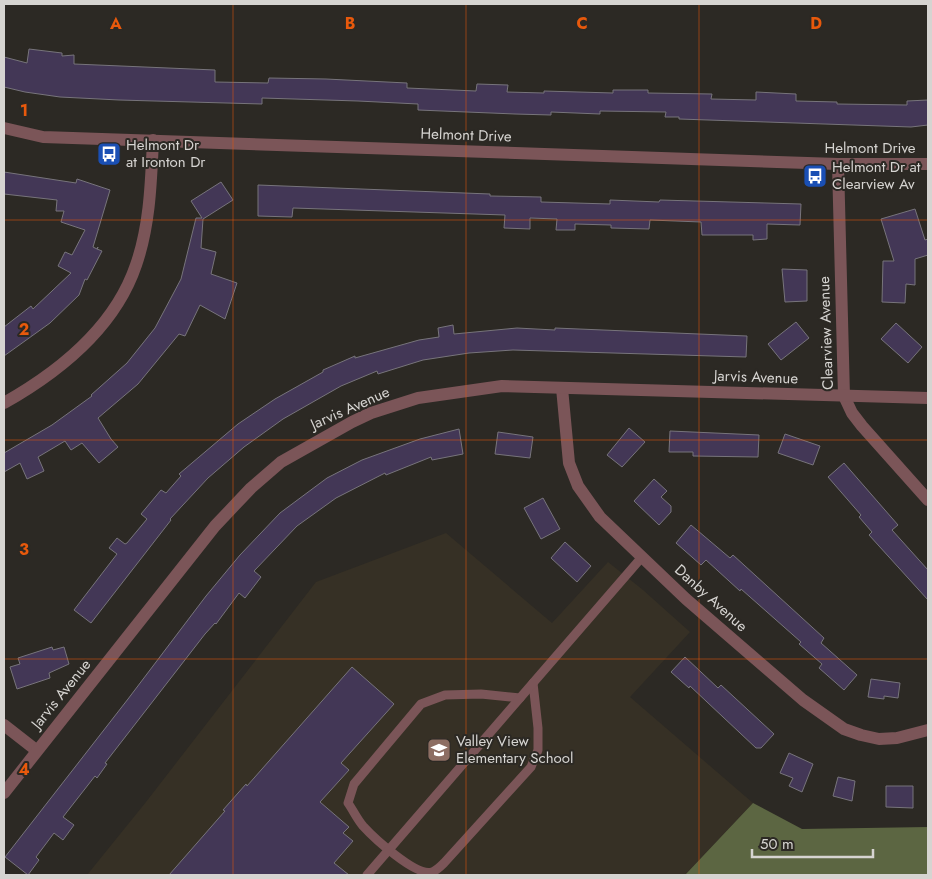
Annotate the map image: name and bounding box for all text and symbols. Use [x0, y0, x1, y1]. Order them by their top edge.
text: A [109, 12, 122, 35]
text: B [345, 12, 355, 35]
text: C [576, 12, 588, 35]
text: D [810, 12, 822, 35]
text: 1 [20, 99, 28, 122]
street label: Helmont Drive [420, 122, 512, 148]
place label: Helmont Dr at Ironton Dr [126, 134, 206, 173]
street label: Helmont Drive [824, 137, 916, 159]
bus stop icon: Helmont Dr at Ironton Dr [96, 141, 122, 167]
place label: Helmont Dr at Clearview Av [832, 156, 921, 195]
bus stop icon: Helmont Dr at Clearview Av [802, 163, 828, 189]
street label: Clearview Avenue [813, 276, 839, 390]
text: 2 [19, 318, 29, 341]
street label: Jarvis Avenue [712, 364, 799, 389]
street label: Jarvis Avenue [305, 381, 393, 436]
text: 3 [19, 538, 29, 561]
street label: Danby Avenue [670, 559, 753, 637]
street label: Jarvis Avenue [25, 654, 96, 735]
place label: Valley View Elementary School [456, 730, 573, 769]
school or university icon: Valley View Elementary School [426, 737, 452, 763]
text: 4 [18, 758, 30, 781]
scale bar [752, 826, 873, 858]
text: 50 m [760, 833, 794, 855]

